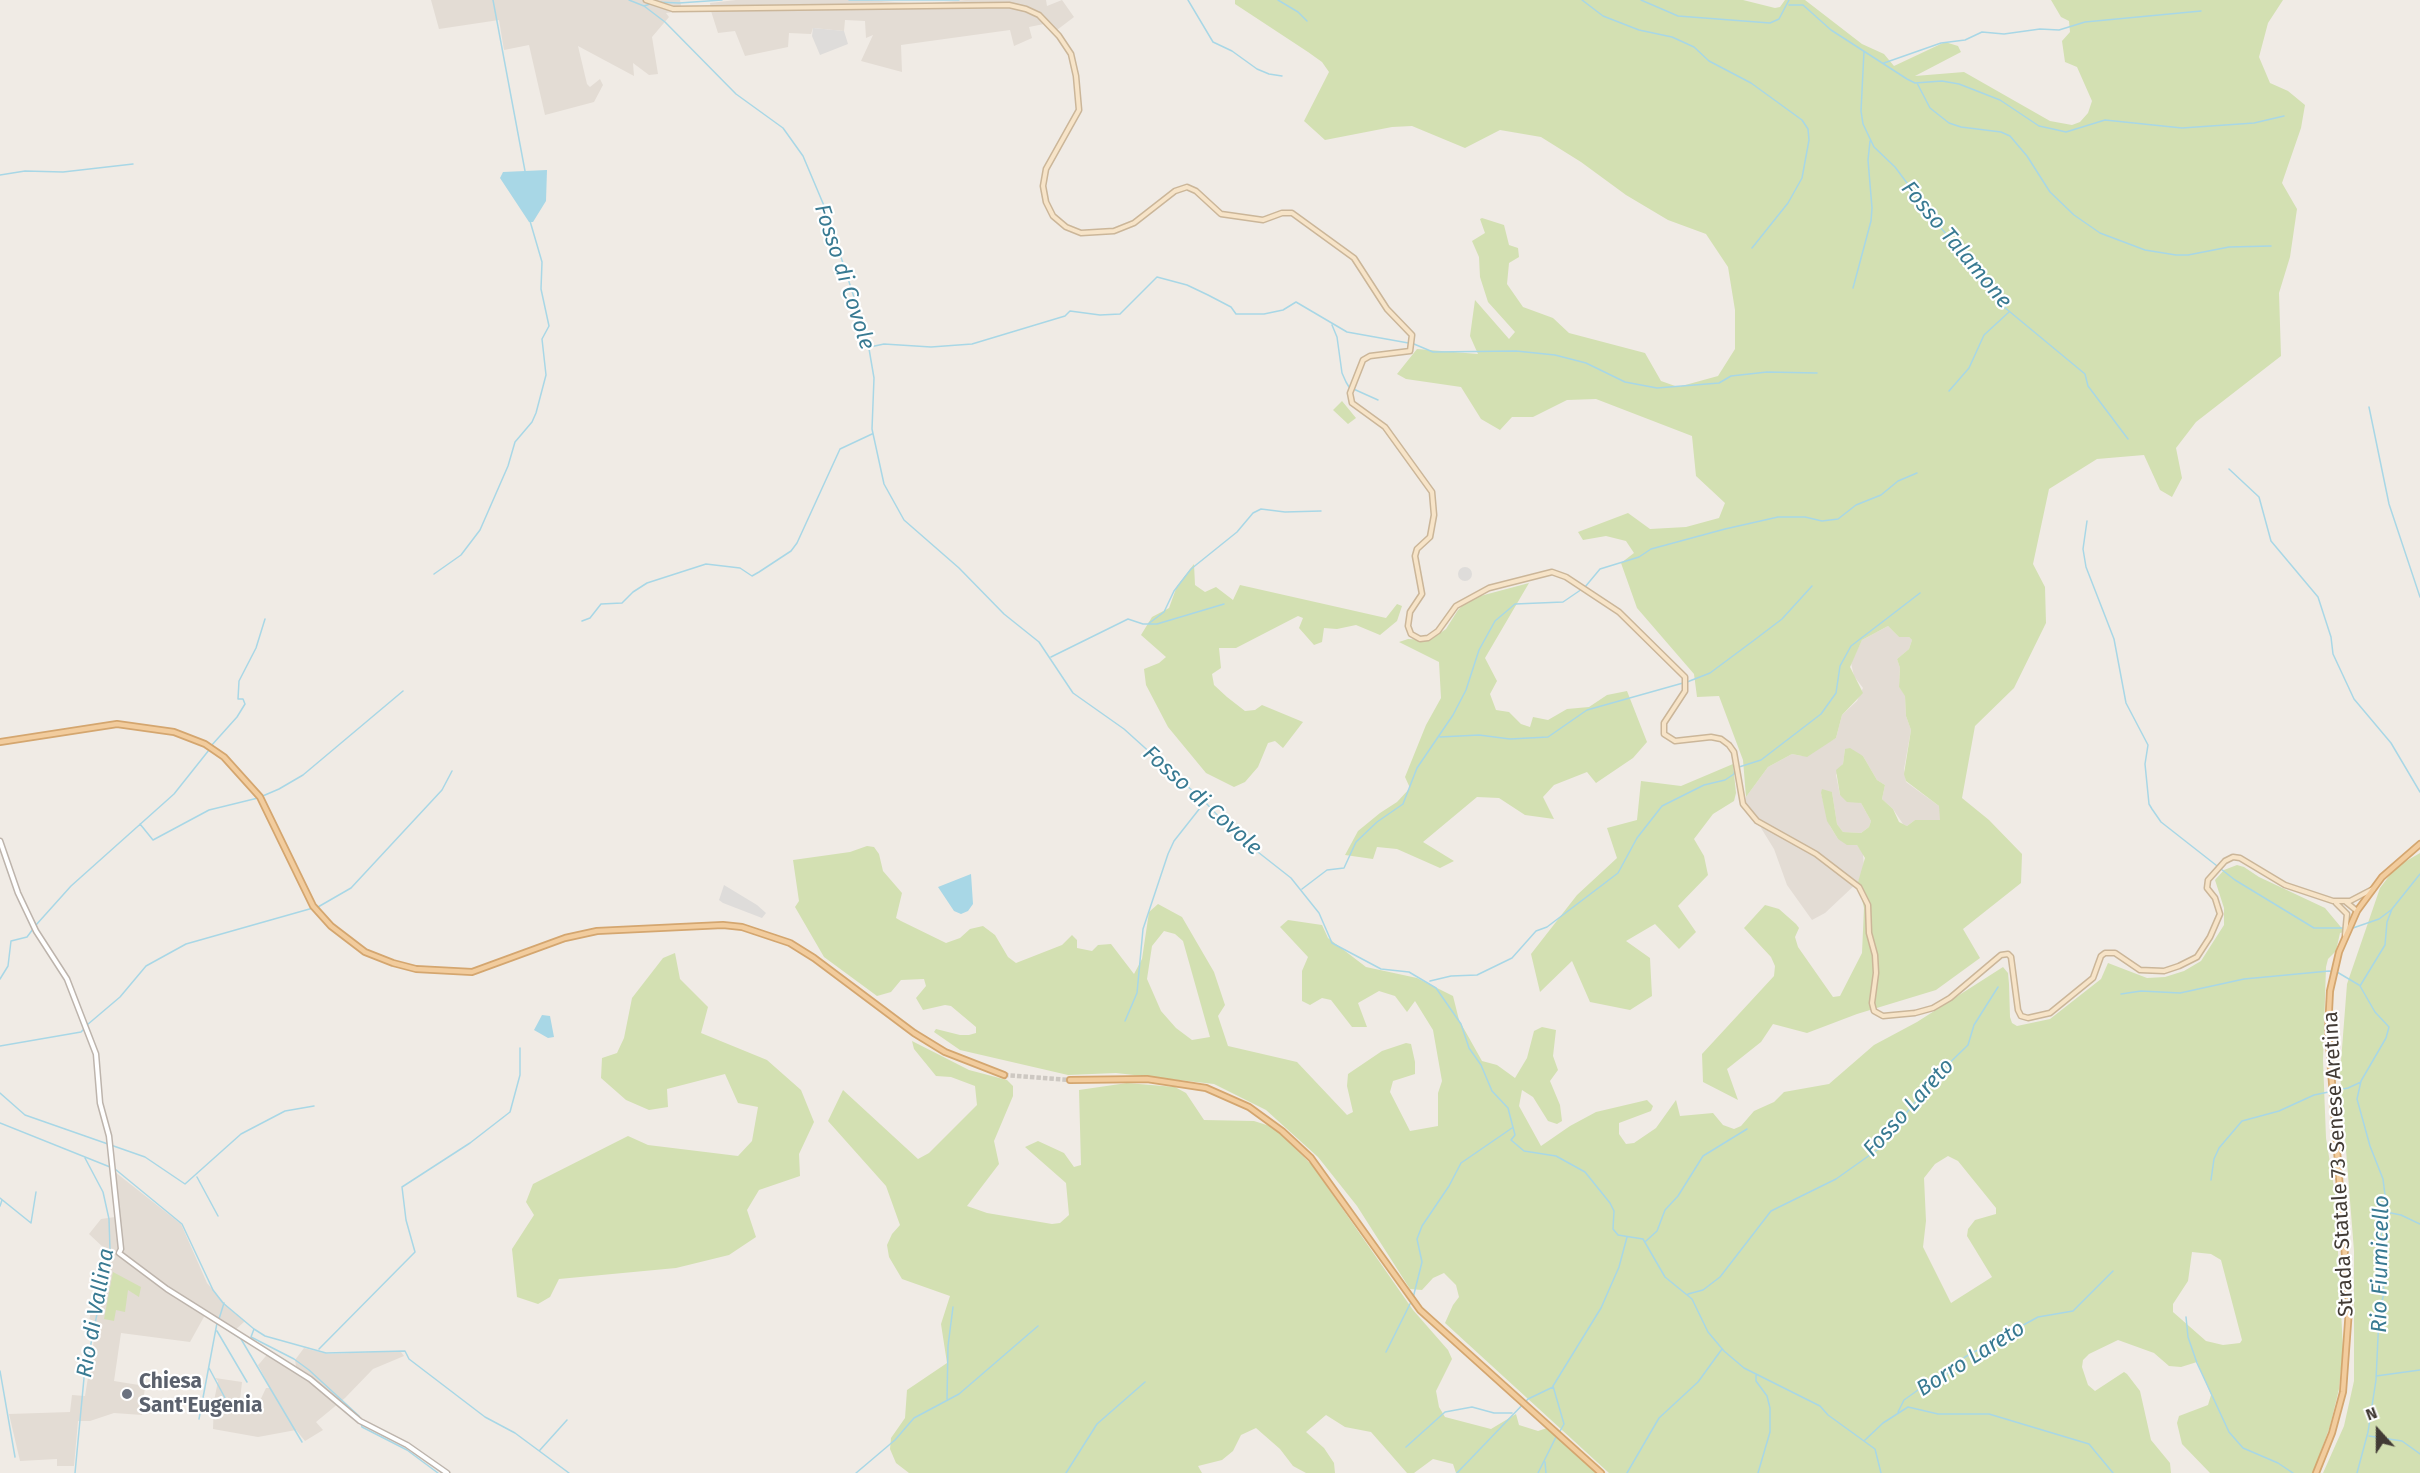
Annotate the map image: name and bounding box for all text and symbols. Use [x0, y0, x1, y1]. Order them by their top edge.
water label: Fosso Talamone [1895, 176, 2017, 314]
water label: Fosso di Covole [808, 201, 880, 353]
water label: Fosso di Covole [1137, 741, 1267, 861]
street label: Strada Statale 73 Senese Aretina [2318, 1010, 2360, 1318]
water label: Fosso Lareto [1858, 1053, 1960, 1163]
water label: Rio Fiumicello [2367, 1195, 2395, 1333]
water label: Rio di Vallina [72, 1246, 120, 1380]
water label: Borro Lareto [1912, 1315, 2030, 1403]
place label: Chiesa Sant'Eugenia [139, 1369, 262, 1419]
marker: Chiesa Sant'Eugenia [120, 1387, 134, 1401]
north arrow [2348, 1401, 2408, 1461]
text: N [2363, 1403, 2380, 1425]

